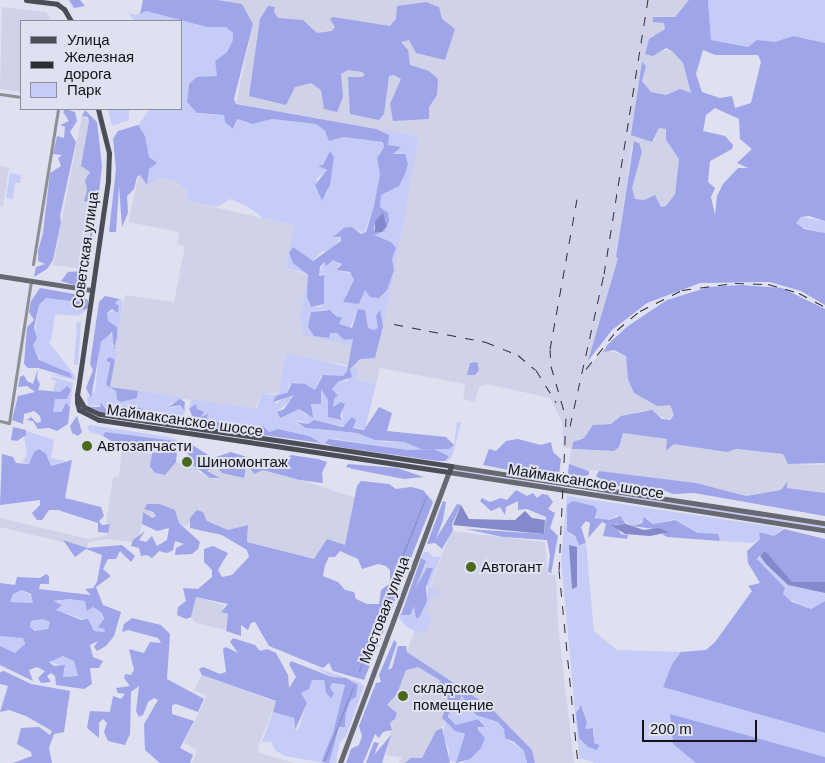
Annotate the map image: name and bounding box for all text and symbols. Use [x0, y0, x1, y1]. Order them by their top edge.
legend [20, 20, 182, 110]
text: Улица [67, 31, 110, 48]
text: Железная дорога [64, 48, 134, 82]
text: Парк [67, 81, 101, 98]
street label: Советская улица [68, 190, 102, 310]
street label: Маймаксанское шоссе [106, 400, 264, 440]
place label: Автозапчасти [97, 437, 192, 455]
marker: Автозапчасти [81, 440, 93, 452]
place label: Шиномонтаж [197, 453, 288, 471]
marker: Шиномонтаж [181, 456, 193, 468]
street label: Маймаксанское шоссе [507, 460, 665, 502]
street label: Мостовая улица [355, 554, 413, 666]
place label: Автогант [481, 558, 542, 576]
marker: Автогант [465, 561, 477, 573]
place label: складское помещение [413, 678, 494, 713]
marker: складское помещение [397, 690, 409, 702]
scale bar [645, 710, 760, 742]
text: 200 m [650, 720, 692, 737]

